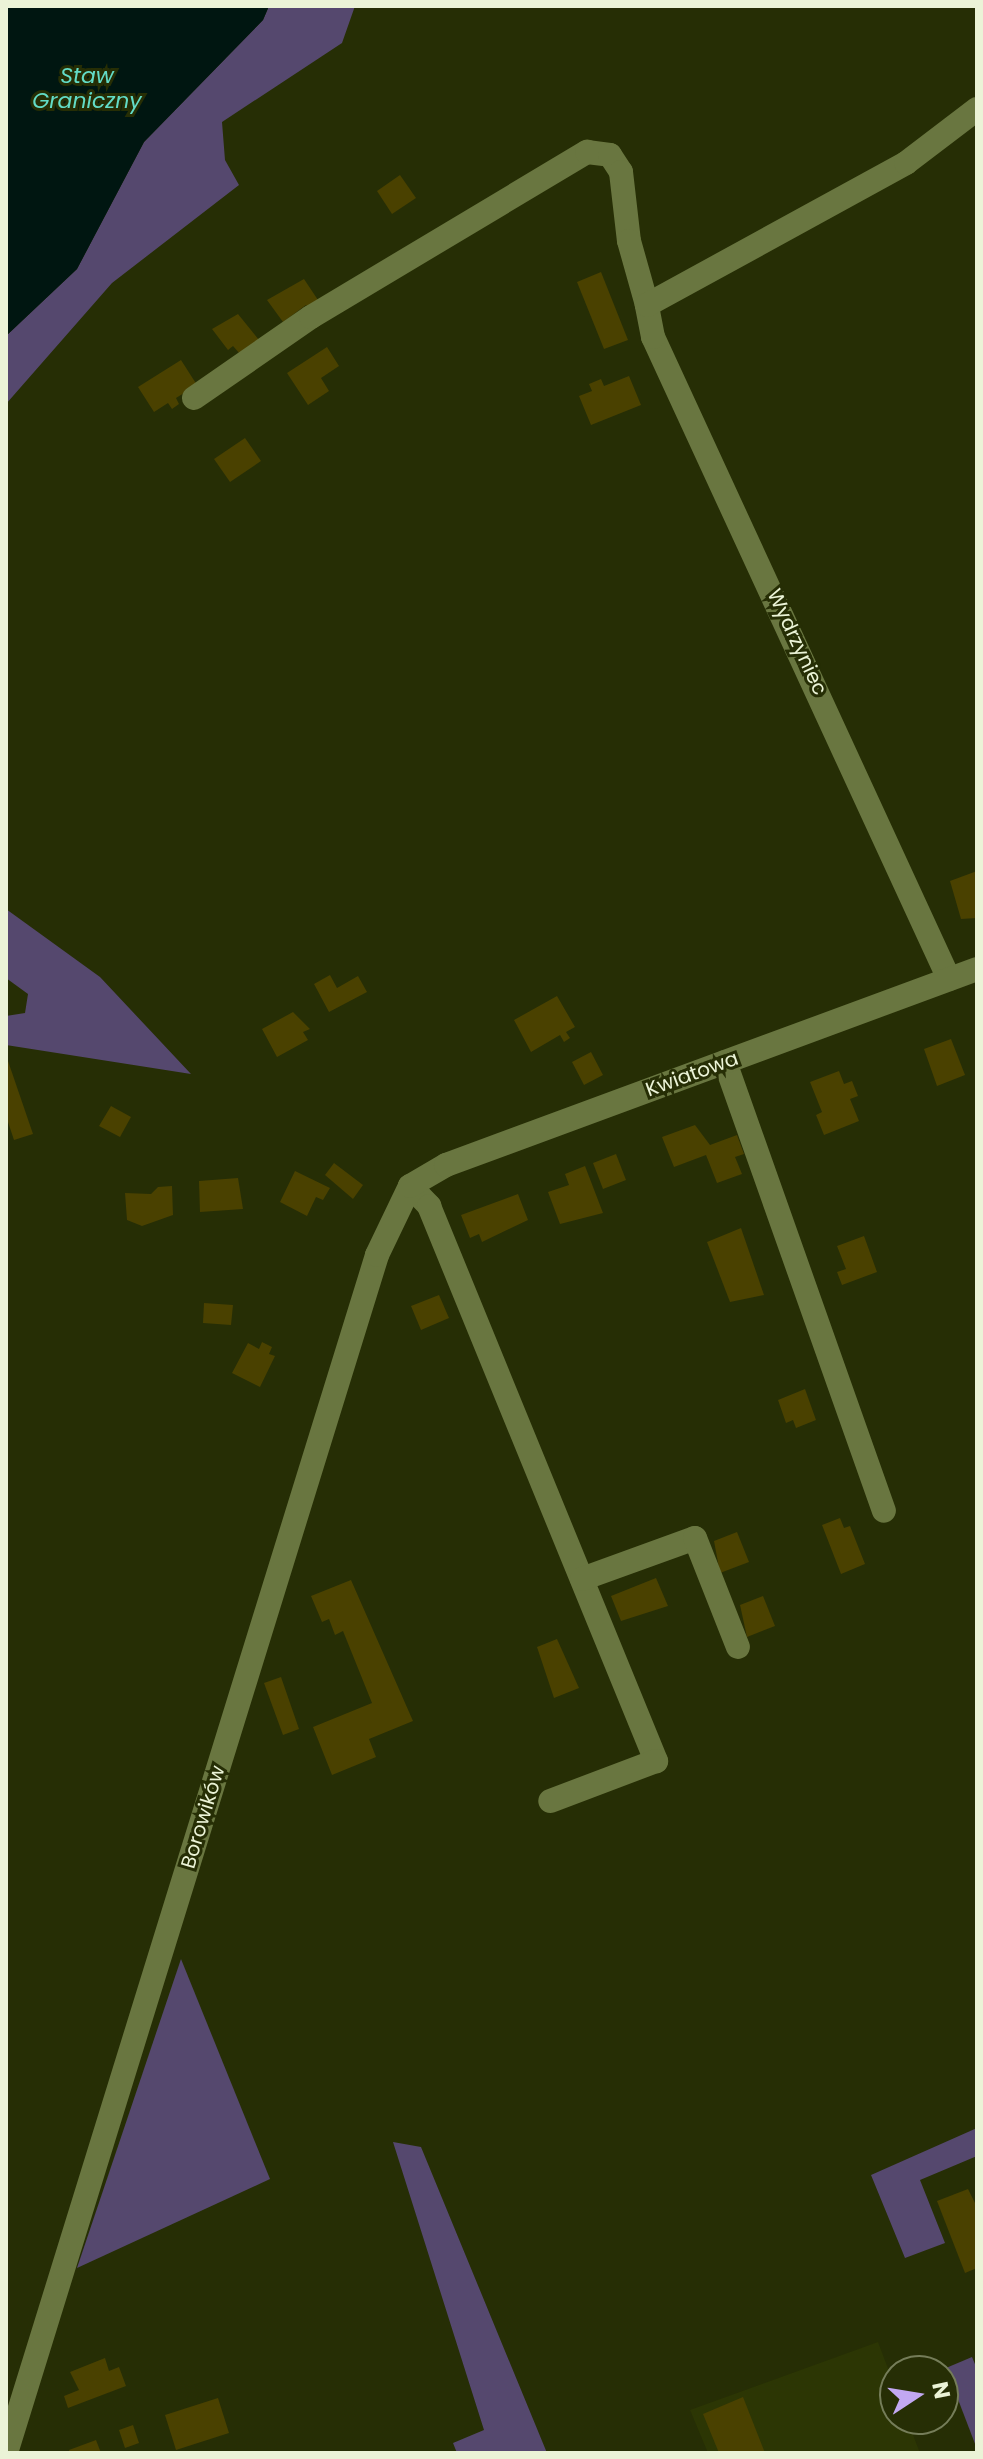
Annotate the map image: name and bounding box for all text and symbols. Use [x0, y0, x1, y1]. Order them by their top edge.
water label: Staw Graniczny [32, 62, 142, 114]
street label: Wydrzyniec [762, 585, 832, 699]
street label: Kwiatowa [642, 1046, 742, 1102]
street label: Borowików [176, 1763, 230, 1871]
north arrow [879, 2355, 959, 2435]
text: N [924, 2379, 958, 2402]

